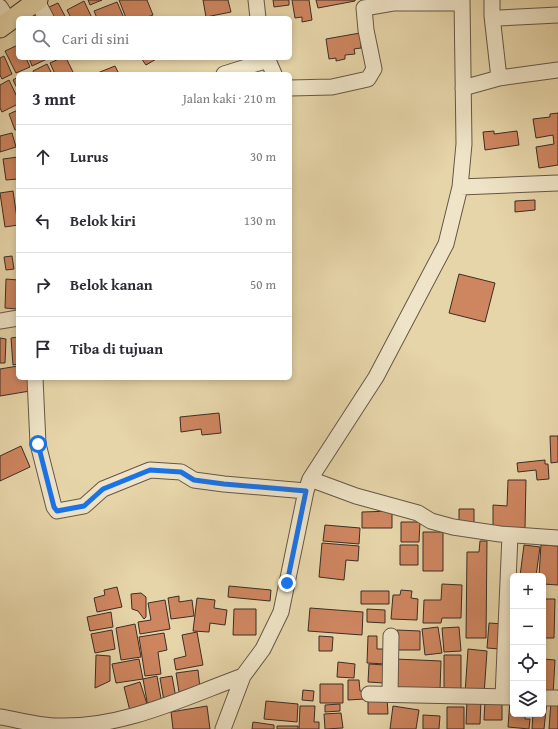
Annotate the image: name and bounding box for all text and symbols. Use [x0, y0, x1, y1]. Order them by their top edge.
search box [16, 16, 292, 60]
icon: search [30, 27, 52, 49]
text: Cari di sini [62, 28, 129, 49]
text: 3 mnt [32, 86, 76, 111]
text: Jalan kaki · 210 m [183, 89, 276, 108]
icon: ahead [32, 146, 54, 168]
text: Lurus [70, 146, 108, 167]
text: 30 m [250, 147, 276, 166]
icon: left [32, 210, 54, 232]
text: Belok kiri [70, 210, 136, 231]
text: 130 m [244, 211, 276, 230]
icon: right [32, 274, 54, 296]
text: Belok kanan [70, 274, 153, 295]
text: 50 m [250, 275, 276, 294]
icon: arrive [32, 338, 54, 360]
text: Tiba di tujuan [70, 338, 163, 359]
route start [29, 435, 47, 453]
map controls [510, 573, 546, 717]
button: + [510, 573, 546, 609]
route end [278, 574, 296, 592]
button: − [510, 609, 546, 645]
button: locate [510, 645, 546, 681]
button: layers [510, 681, 546, 717]

